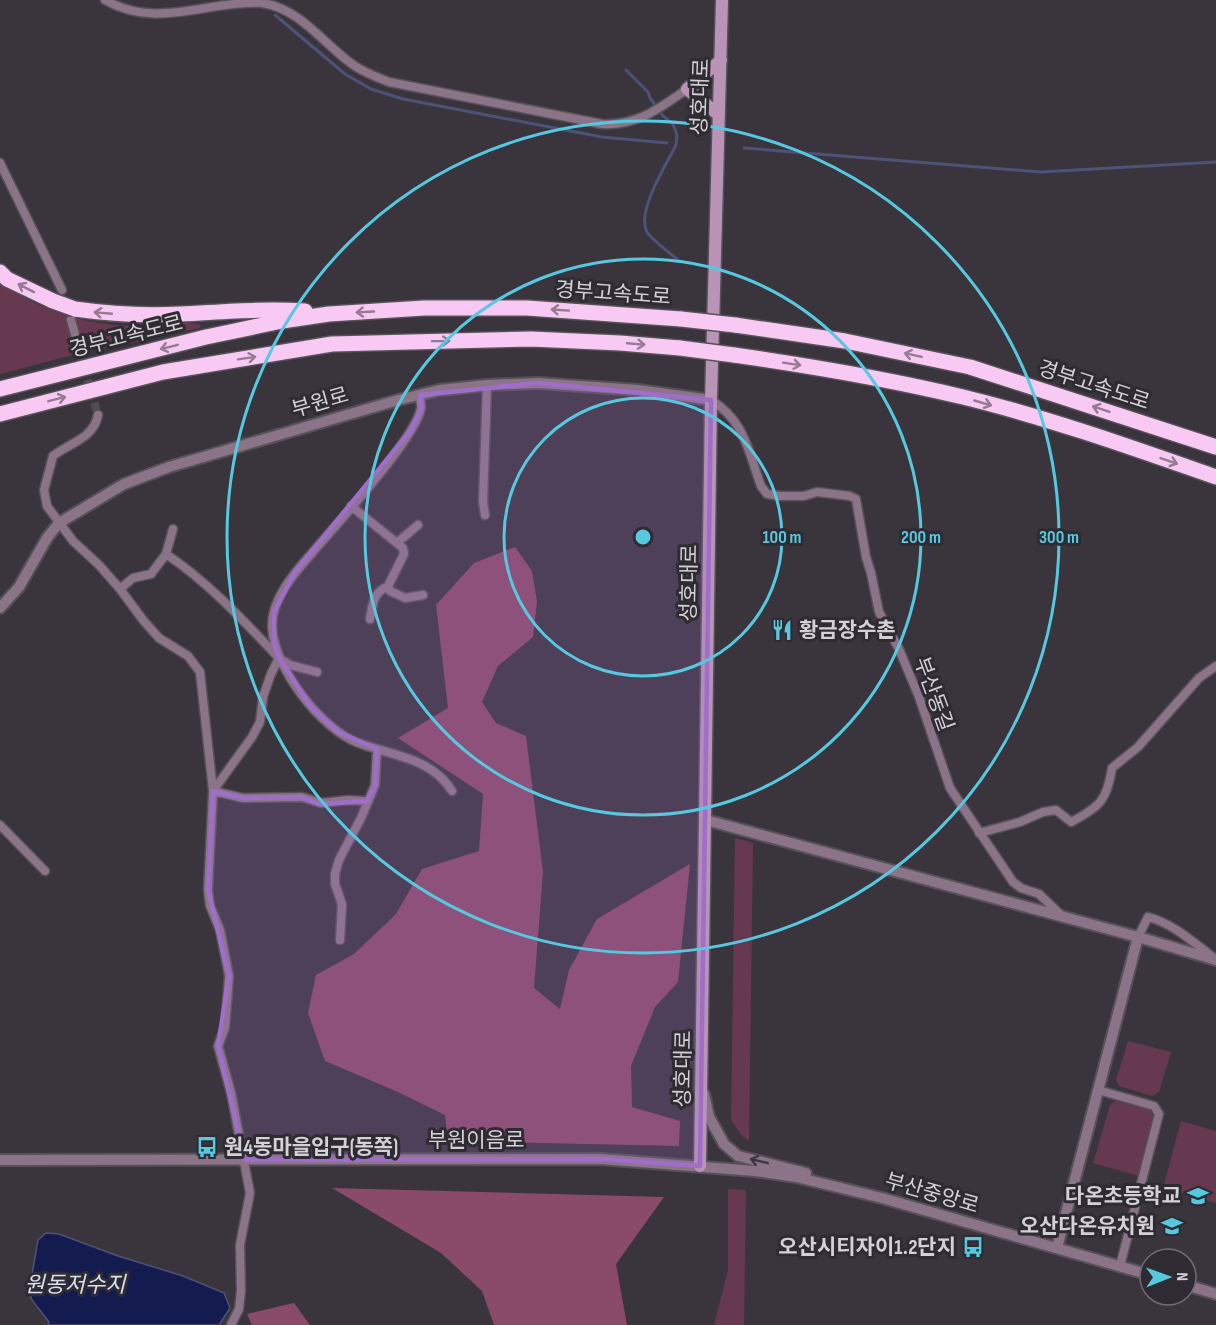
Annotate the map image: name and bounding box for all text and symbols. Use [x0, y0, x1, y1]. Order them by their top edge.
street label: 성호대로 [687, 58, 714, 136]
street label: 경부고속도로 [554, 277, 672, 310]
one-way arrow [17, 281, 35, 293]
one-way arrow [550, 305, 570, 316]
one-way arrow [356, 306, 376, 317]
one-way arrow [93, 307, 113, 318]
street label: 경부고속도로 [67, 310, 185, 363]
one-way arrow [430, 335, 450, 347]
one-way arrow [625, 339, 645, 350]
one-way arrow [160, 341, 179, 353]
one-way arrow [904, 349, 924, 360]
one-way arrow [237, 352, 256, 363]
street label: 경부고속도로 [1035, 356, 1153, 415]
one-way arrow [782, 358, 801, 369]
street label: 부원로 [289, 382, 351, 422]
one-way arrow [47, 393, 66, 405]
one-way arrow [973, 398, 992, 409]
one-way arrow [1092, 402, 1111, 413]
one-way arrow [1159, 456, 1178, 467]
centre of rings [633, 527, 653, 547]
text: 100 m [763, 527, 802, 548]
text: 200 m [901, 527, 941, 548]
text: 300 m [1039, 527, 1079, 548]
street label: 성호대로 [676, 544, 703, 622]
restaurant icon: 황금장수촌 [770, 618, 794, 642]
place label: 황금장수촌 [799, 618, 896, 643]
street label: 부산동길 [909, 654, 958, 735]
street label: 성호대로 [670, 1030, 697, 1108]
street label: 부원이음로 [428, 1128, 524, 1153]
bus stop icon: 원4동마을입구(동쪽) [195, 1135, 219, 1159]
place label: 원4동마을입구(동쪽) [224, 1135, 398, 1160]
one-way arrow [749, 1154, 768, 1166]
street label: 부산중앙로 [882, 1168, 982, 1219]
place label: 다온초등학교 [1065, 1184, 1181, 1209]
school or university icon: 다온초등학교 [1186, 1184, 1210, 1208]
place label: 오산다온유치원 [1020, 1214, 1155, 1239]
school or university icon: 오산다온유치원 [1160, 1214, 1184, 1238]
place label: 오산시티자이1.2단지 [778, 1235, 956, 1260]
bus stop icon: 오산시티자이1.2단지 [961, 1235, 985, 1259]
north arrow [1138, 1247, 1198, 1307]
water label: 원동저수지 [24, 1272, 127, 1299]
text: N [1172, 1272, 1191, 1281]

